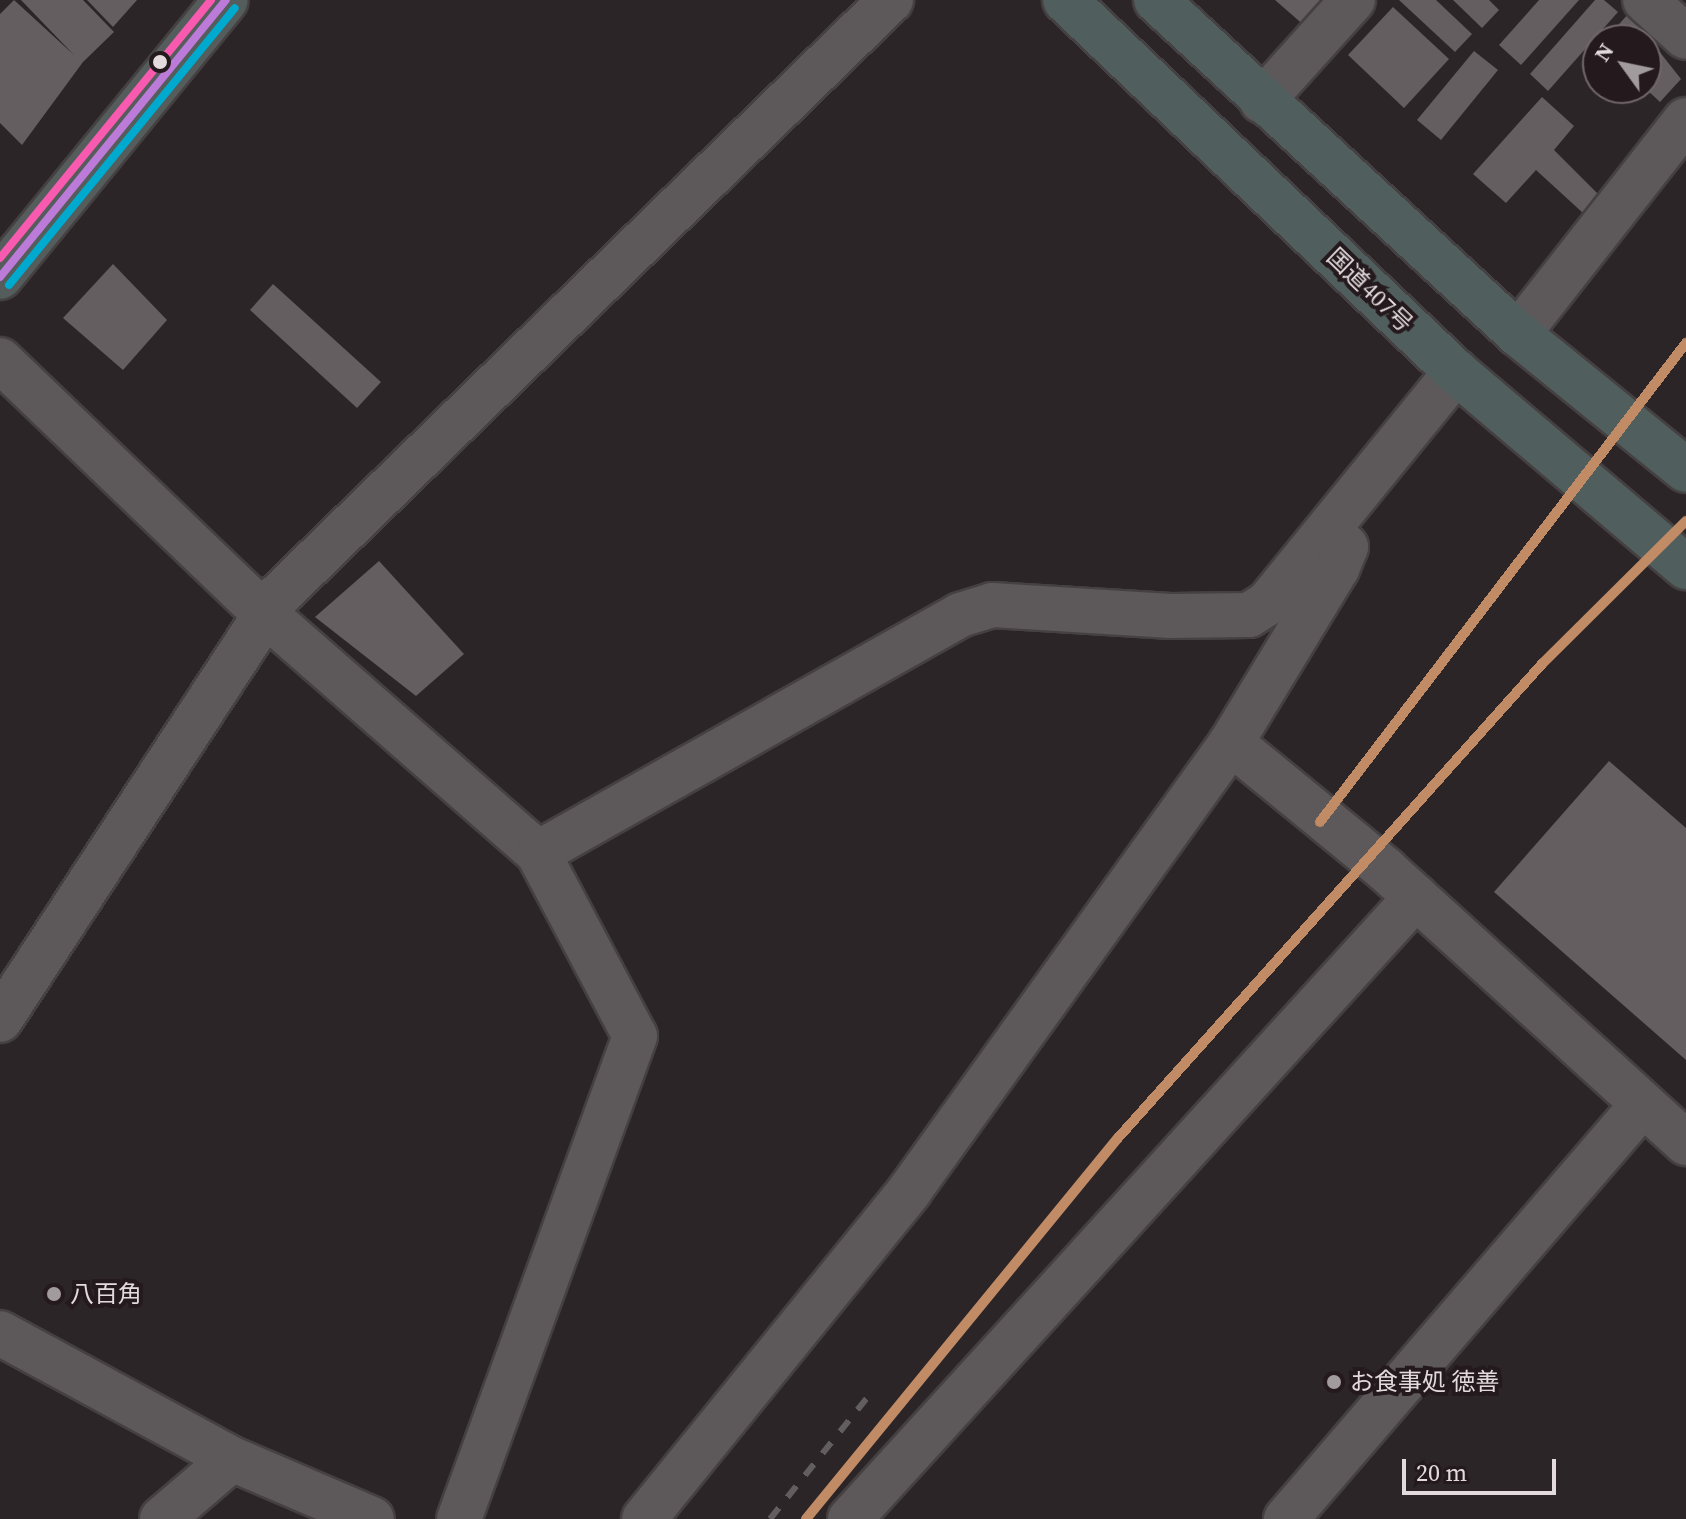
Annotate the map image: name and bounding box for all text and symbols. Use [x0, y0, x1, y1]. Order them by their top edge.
north arrow [1582, 24, 1662, 104]
text: N [1587, 37, 1620, 67]
unlabelled marker [152, 54, 168, 70]
street label: 国道407号 [1321, 242, 1419, 338]
place label: 八百角 [70, 1280, 142, 1308]
marker: 八百角 [45, 1285, 63, 1303]
place label: お食事処 徳善 [1350, 1368, 1500, 1396]
marker: お食事処 徳善 [1325, 1373, 1343, 1391]
scale bar [1406, 1443, 1560, 1493]
text: 20 m [1416, 1456, 1467, 1489]

